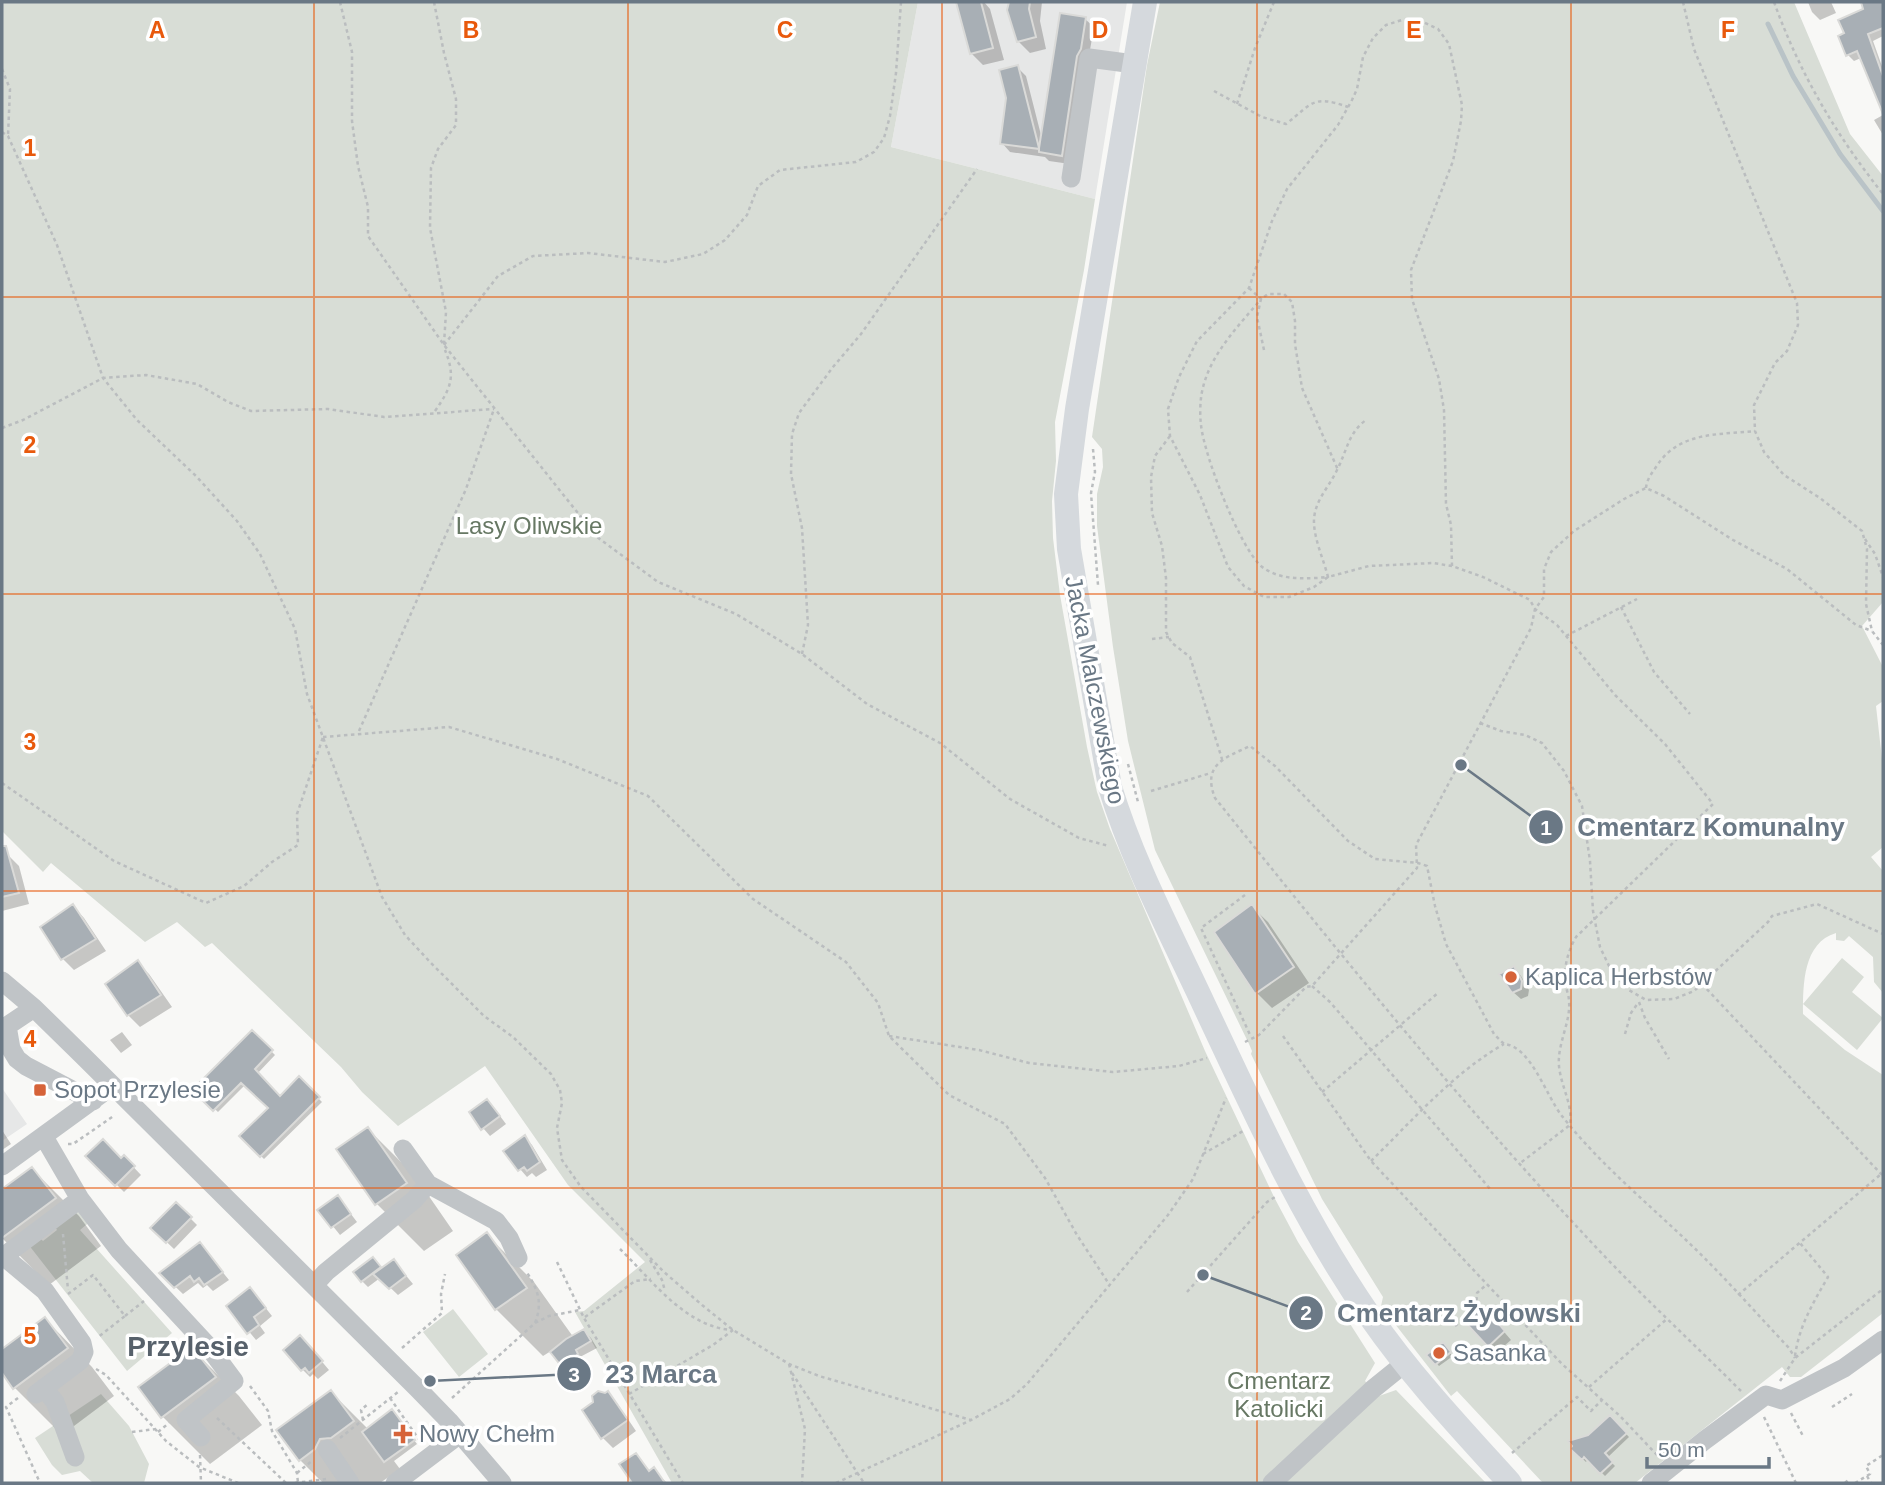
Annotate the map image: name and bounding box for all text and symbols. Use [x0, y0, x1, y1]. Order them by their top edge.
text: A [149, 17, 165, 43]
text: B [463, 17, 479, 43]
text: C [777, 17, 793, 43]
text: D [1092, 17, 1108, 43]
text: E [1406, 17, 1422, 43]
text: F [1721, 17, 1735, 43]
text: 1 [24, 135, 37, 161]
text: 2 [24, 432, 36, 458]
park label: Lasy Oliwskie [456, 512, 602, 539]
street label: Jacka Malczewskiego [1060, 573, 1131, 806]
text: 3 [24, 729, 36, 755]
callout: Cmentarz Komunalny [1529, 804, 1859, 851]
text: Cmentarz Komunalny [1577, 812, 1845, 842]
text: 1 [1540, 816, 1552, 839]
place label: Kaplica Herbstów [1525, 963, 1712, 990]
marker: Kaplica Herbstów [1503, 969, 1519, 985]
text: 4 [24, 1026, 37, 1052]
place label: Sopot Przylesie [54, 1076, 221, 1103]
marker: Sopot Przylesie [32, 1082, 48, 1098]
callout: Cmentarz Żydowski [1288, 1289, 1596, 1336]
text: Cmentarz Żydowski [1337, 1298, 1581, 1328]
text: 2 [1300, 1301, 1312, 1324]
text: 5 [24, 1323, 37, 1349]
district label: Przylesie [127, 1331, 249, 1362]
place label: Sasanka [1453, 1339, 1547, 1366]
marker: Sasanka [1431, 1345, 1447, 1361]
callout: 23 Marca [556, 1351, 731, 1398]
text: 23 Marca [605, 1359, 717, 1389]
text: 3 [568, 1363, 580, 1386]
park label: Cmentarz Katolicki [1227, 1367, 1331, 1422]
place label: Nowy Chełm [419, 1420, 555, 1447]
marker: Nowy Chełm [393, 1424, 413, 1444]
scale bar [1647, 1426, 1770, 1470]
text: 50 m [1658, 1438, 1705, 1461]

